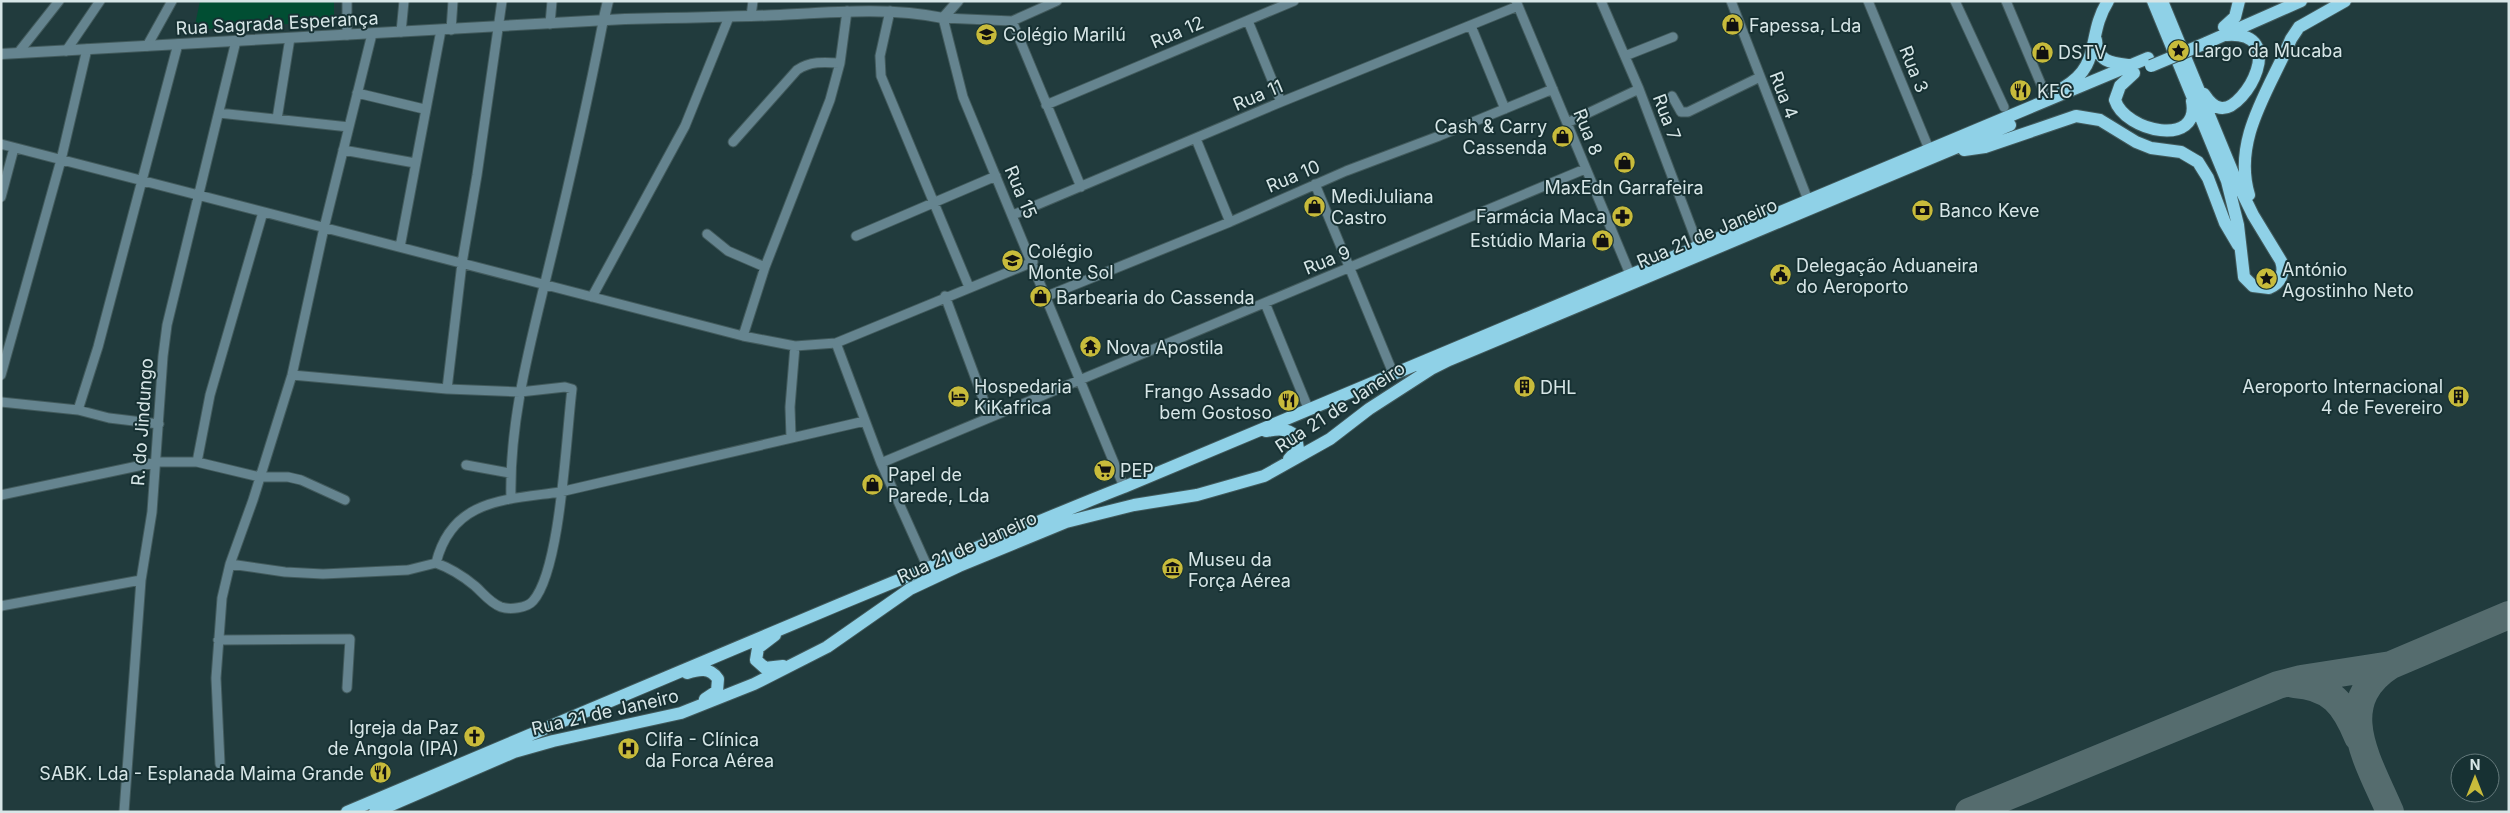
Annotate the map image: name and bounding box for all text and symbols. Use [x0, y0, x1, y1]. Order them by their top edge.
street label: Rua Sagrada Esperança [175, 7, 379, 39]
street label: Rua 12 [1147, 11, 1207, 53]
shop icon: Fapessa, Lda [1721, 13, 1745, 37]
place label: Fapessa, Lda [1749, 15, 1861, 36]
school or university icon: Colégio Marilú [975, 22, 999, 46]
place label: Colégio Marilú [1003, 24, 1126, 45]
place icon: Largo da Mucaba [2166, 38, 2190, 62]
shop icon: DSTV [2030, 40, 2054, 64]
place label: Largo da Mucaba [2194, 40, 2343, 61]
place label: DSTV [2058, 42, 2107, 63]
street label: Rua 3 [1895, 43, 1933, 95]
street label: Rua 4 [1765, 68, 1803, 122]
street label: Rua 11 [1230, 75, 1286, 115]
restaurant icon: KFC [2009, 79, 2033, 103]
place label: KFC [2037, 81, 2073, 102]
street label: Rua 7 [1649, 91, 1685, 143]
street label: Rua 8 [1569, 106, 1607, 158]
place label: Cash & Carry Cassenda [1434, 116, 1547, 158]
shop icon: Cash & Carry Cassenda [1551, 124, 1575, 148]
shop icon: MaxEdn Garrafeira [1612, 150, 1636, 174]
street label: Rua 10 [1263, 155, 1323, 197]
street label: Rua 15 [1000, 162, 1042, 222]
place label: MaxEdn Garrafeira [1544, 177, 1704, 198]
place label: MediJuliana Castro [1331, 186, 1434, 228]
shop icon: MediJuliana Castro [1303, 194, 1327, 218]
street label: Rua 21 de Janeiro [1634, 194, 1780, 272]
bank icon: Banco Keve [1911, 198, 1935, 222]
place label: Banco Keve [1939, 200, 2039, 221]
pharmacy icon: Farmácia Maca [1610, 204, 1634, 228]
place label: Farmácia Maca [1476, 206, 1606, 227]
shop icon: Estúdio Maria [1590, 228, 1614, 252]
place label: Estúdio Maria [1470, 230, 1586, 251]
place label: Colégio Monte Sol [1028, 241, 1114, 283]
street label: Rua 9 [1301, 241, 1353, 279]
school or university icon: Colégio Monte Sol [1000, 249, 1024, 273]
place label: Delegação Aduaneira do Aeroporto [1796, 255, 1978, 297]
place label: António Agostinho Neto [2282, 259, 2414, 301]
public building icon: Delegação Aduaneira do Aeroporto [1768, 263, 1792, 287]
place icon: António Agostinho Neto [2254, 267, 2278, 291]
shop icon: Barbearia do Cassenda [1028, 285, 1052, 309]
place label: Barbearia do Cassenda [1056, 287, 1255, 308]
temple icon: Nova Apostila [1078, 335, 1102, 359]
place label: Nova Apostila [1106, 337, 1224, 358]
street label: R. do Jindungo [127, 357, 157, 487]
street label: Rua 21 de Janeiro [1271, 357, 1409, 457]
building icon: DHL [1512, 375, 1536, 399]
place label: Hospedaria KiKafrica [974, 376, 1072, 418]
place label: Aeroporto Internacional 4 de Fevereiro [2242, 376, 2443, 418]
place label: DHL [1540, 377, 1577, 398]
place label: Frango Assado bem Gostoso [1144, 381, 1272, 423]
hotel icon: Hospedaria KiKafrica [946, 384, 970, 408]
building icon: Aeroporto Internacional 4 de Fevereiro [2447, 384, 2471, 408]
restaurant icon: Frango Assado bem Gostoso [1276, 389, 1300, 413]
supermarket icon: PEP [1092, 458, 1116, 482]
place label: PEP [1120, 460, 1154, 481]
place label: Papel de Parede, Lda [888, 464, 990, 506]
shop icon: Papel de Parede, Lda [860, 472, 884, 496]
street label: Rua 21 de Janeiro [894, 507, 1040, 587]
place label: Museu da Força Aérea [1188, 549, 1291, 591]
museum icon: Museu da Força Aérea [1160, 557, 1184, 581]
street label: Rua 21 de Janeiro [529, 685, 681, 739]
place label: Igreja da Paz de Angola (IPA) [327, 717, 459, 759]
church icon: Igreja da Paz de Angola (IPA) [463, 725, 487, 749]
place label: Clifa - Clínica da Forca Aérea [645, 729, 774, 771]
hospital icon: Clifa - Clínica da Forca Aérea [617, 737, 641, 761]
north arrow [2450, 753, 2500, 803]
text: N [2470, 756, 2480, 773]
restaurant icon: SABK. Lda - Esplanada Maima Grande [368, 761, 392, 785]
place label: SABK. Lda - Esplanada Maima Grande [39, 763, 364, 784]

